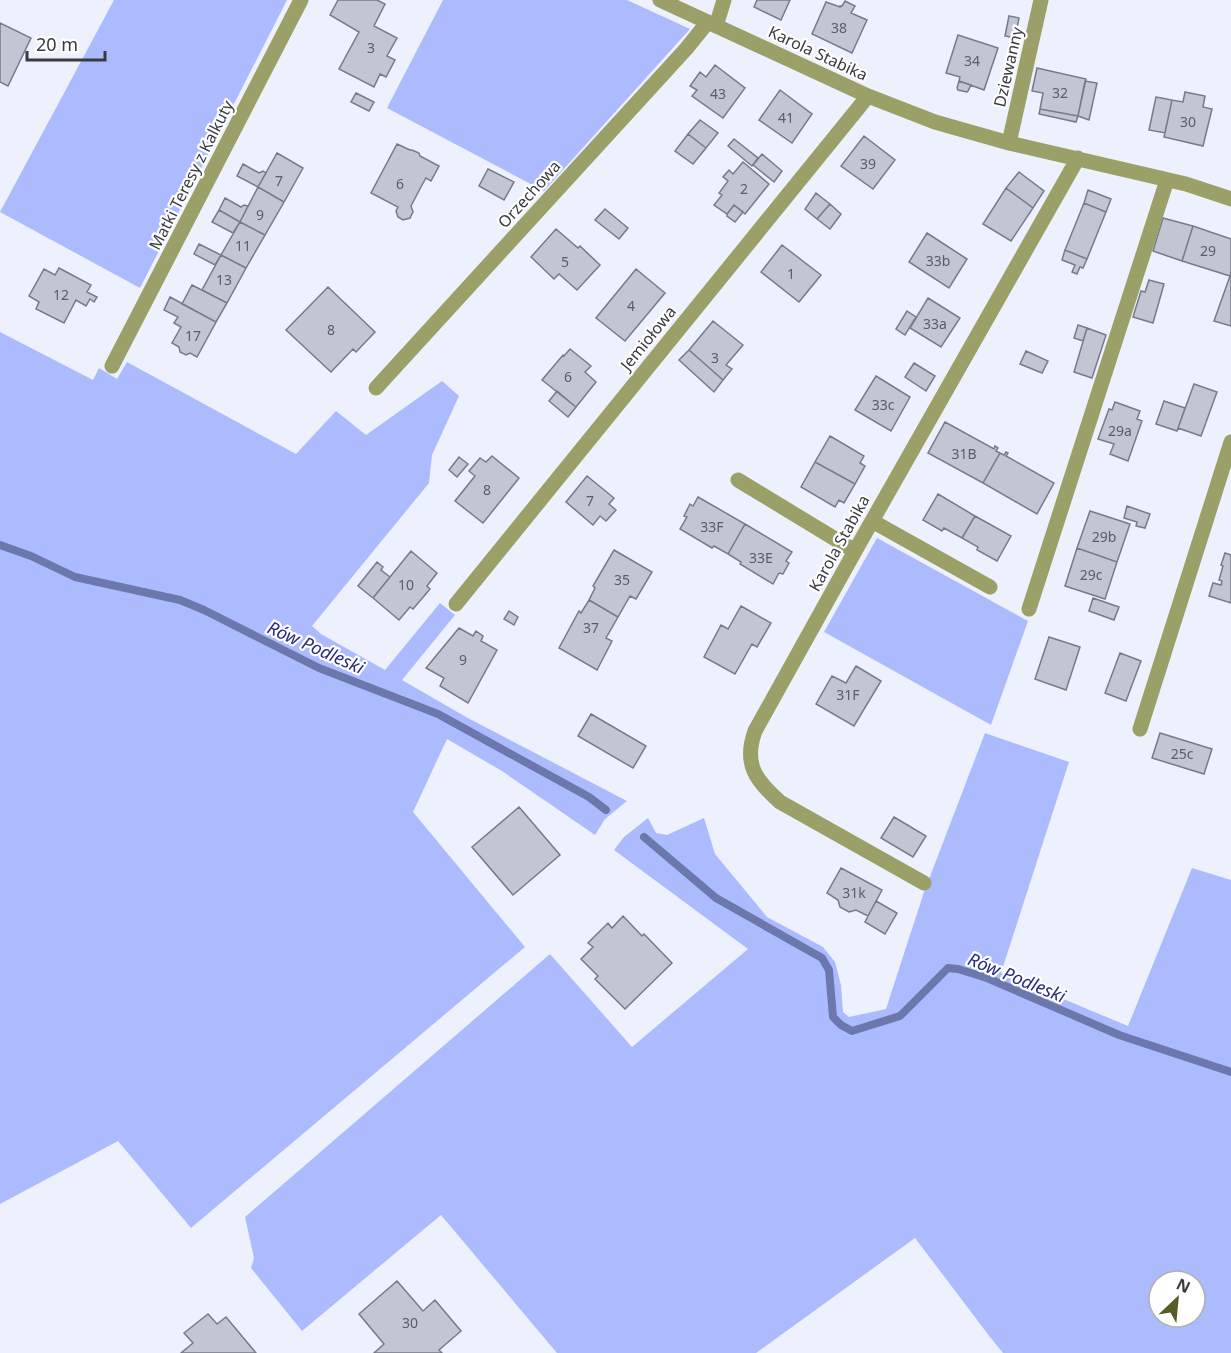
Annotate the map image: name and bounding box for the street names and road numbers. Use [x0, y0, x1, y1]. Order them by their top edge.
street label: Karola Stabika [765, 20, 871, 86]
street label: Dziewanny [988, 24, 1028, 109]
street label: Matki Teresy z Kalkuty [144, 96, 239, 254]
street label: Orzechowa [493, 155, 565, 233]
street label: Jemiołowa [614, 301, 681, 376]
street label: Karola Stabika [803, 491, 875, 595]

